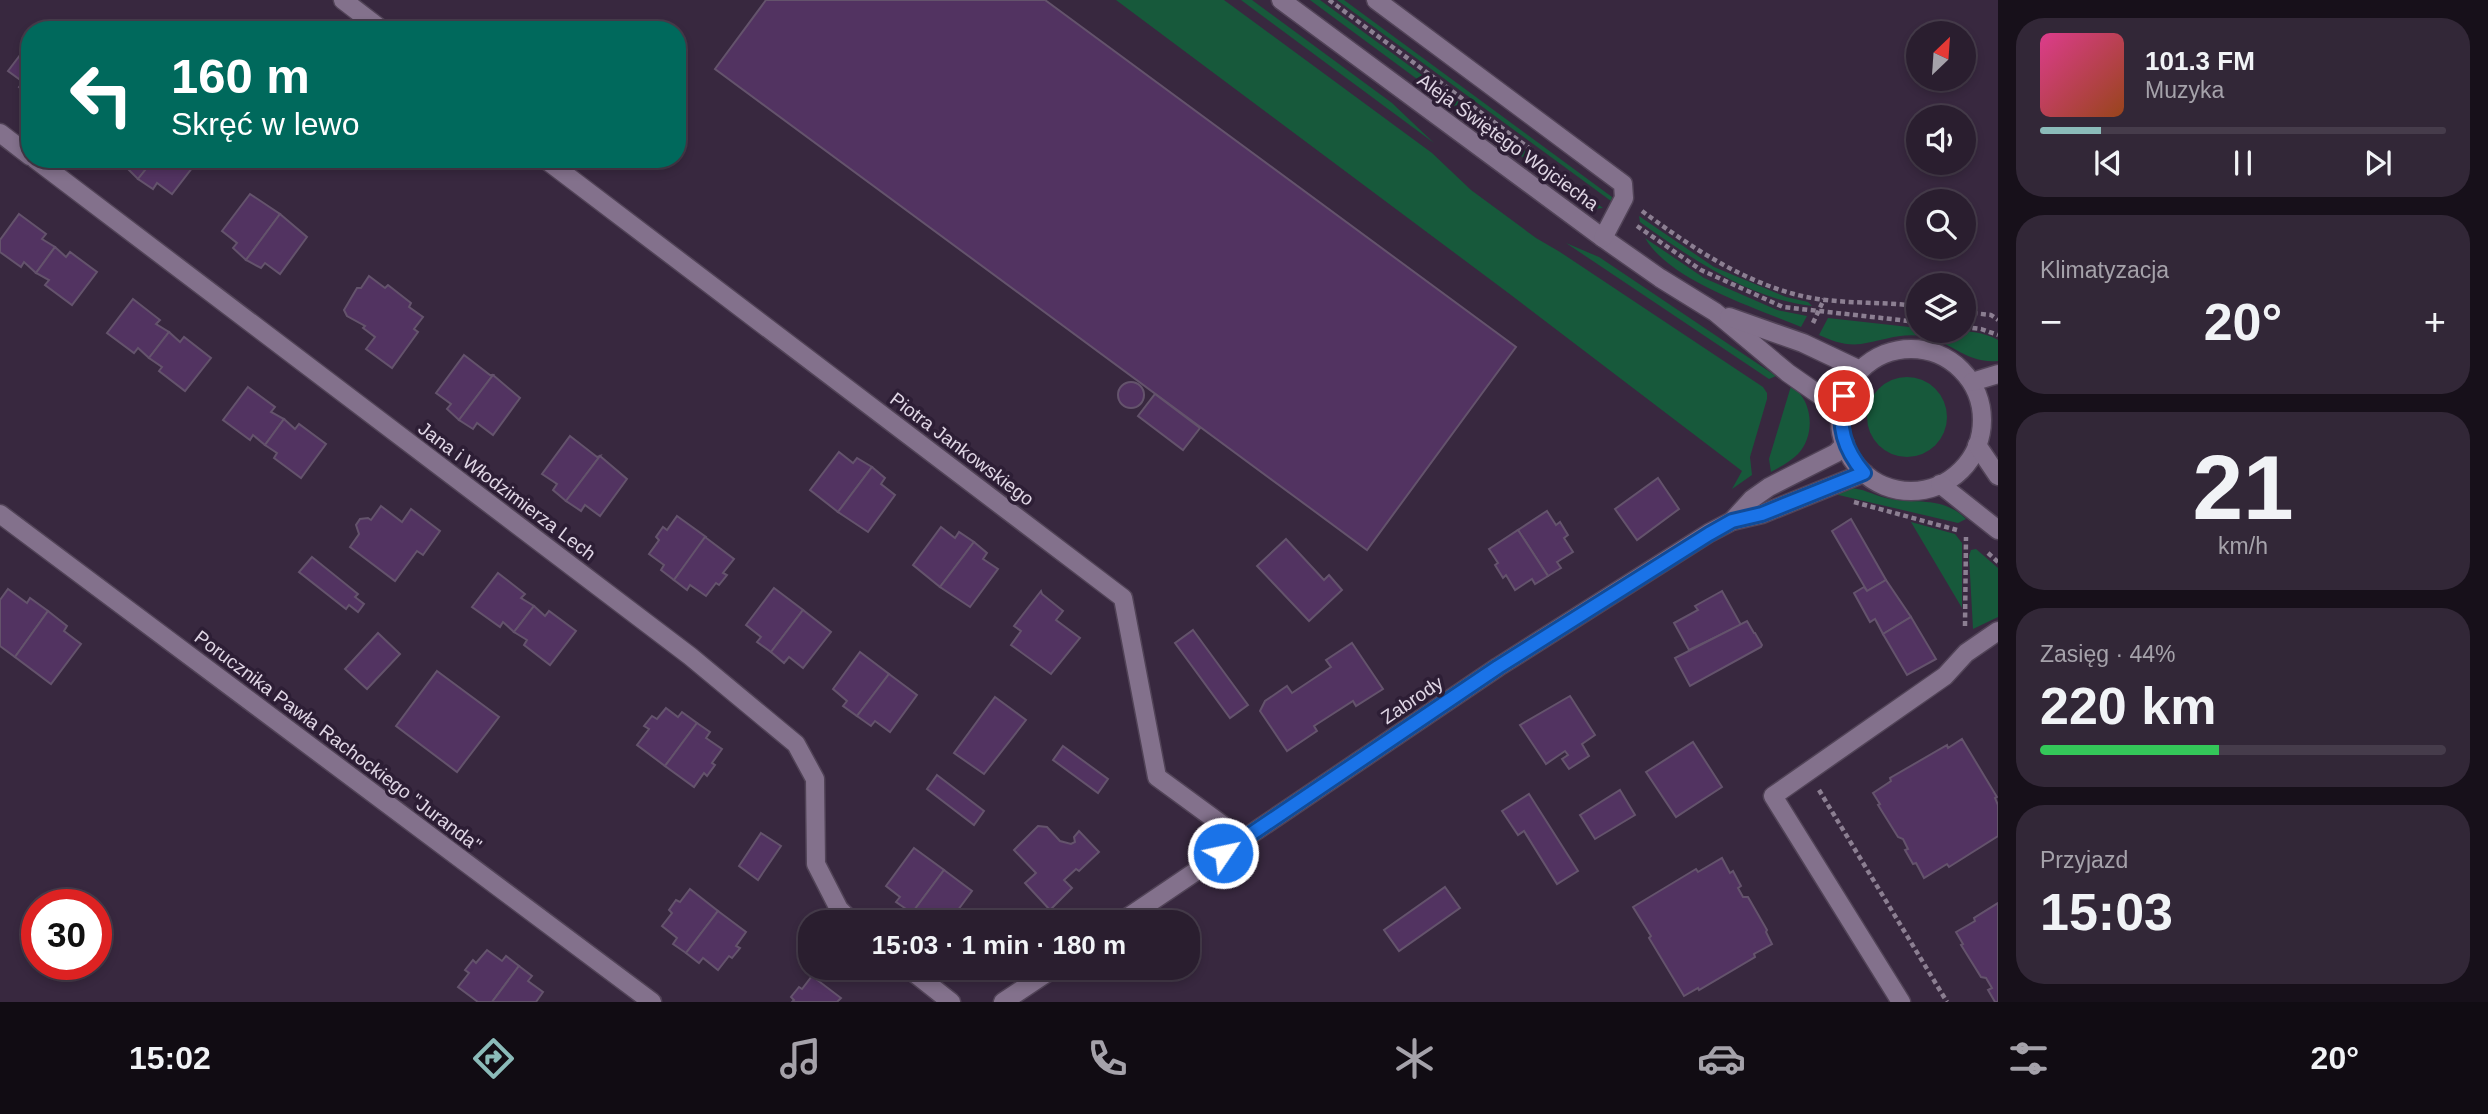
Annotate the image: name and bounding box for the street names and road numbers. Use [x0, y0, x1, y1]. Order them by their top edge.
street label: Aleja Świętego Wojciecha [1414, 69, 1603, 215]
street label: Piotra Jankowskiego [886, 388, 1038, 510]
street label: Jana i Włodzimierza Lech [414, 417, 600, 565]
street label: Porucznika Pawła Rachockiego "Juranda" [190, 626, 486, 856]
street label: Zabrody [1377, 672, 1447, 728]

